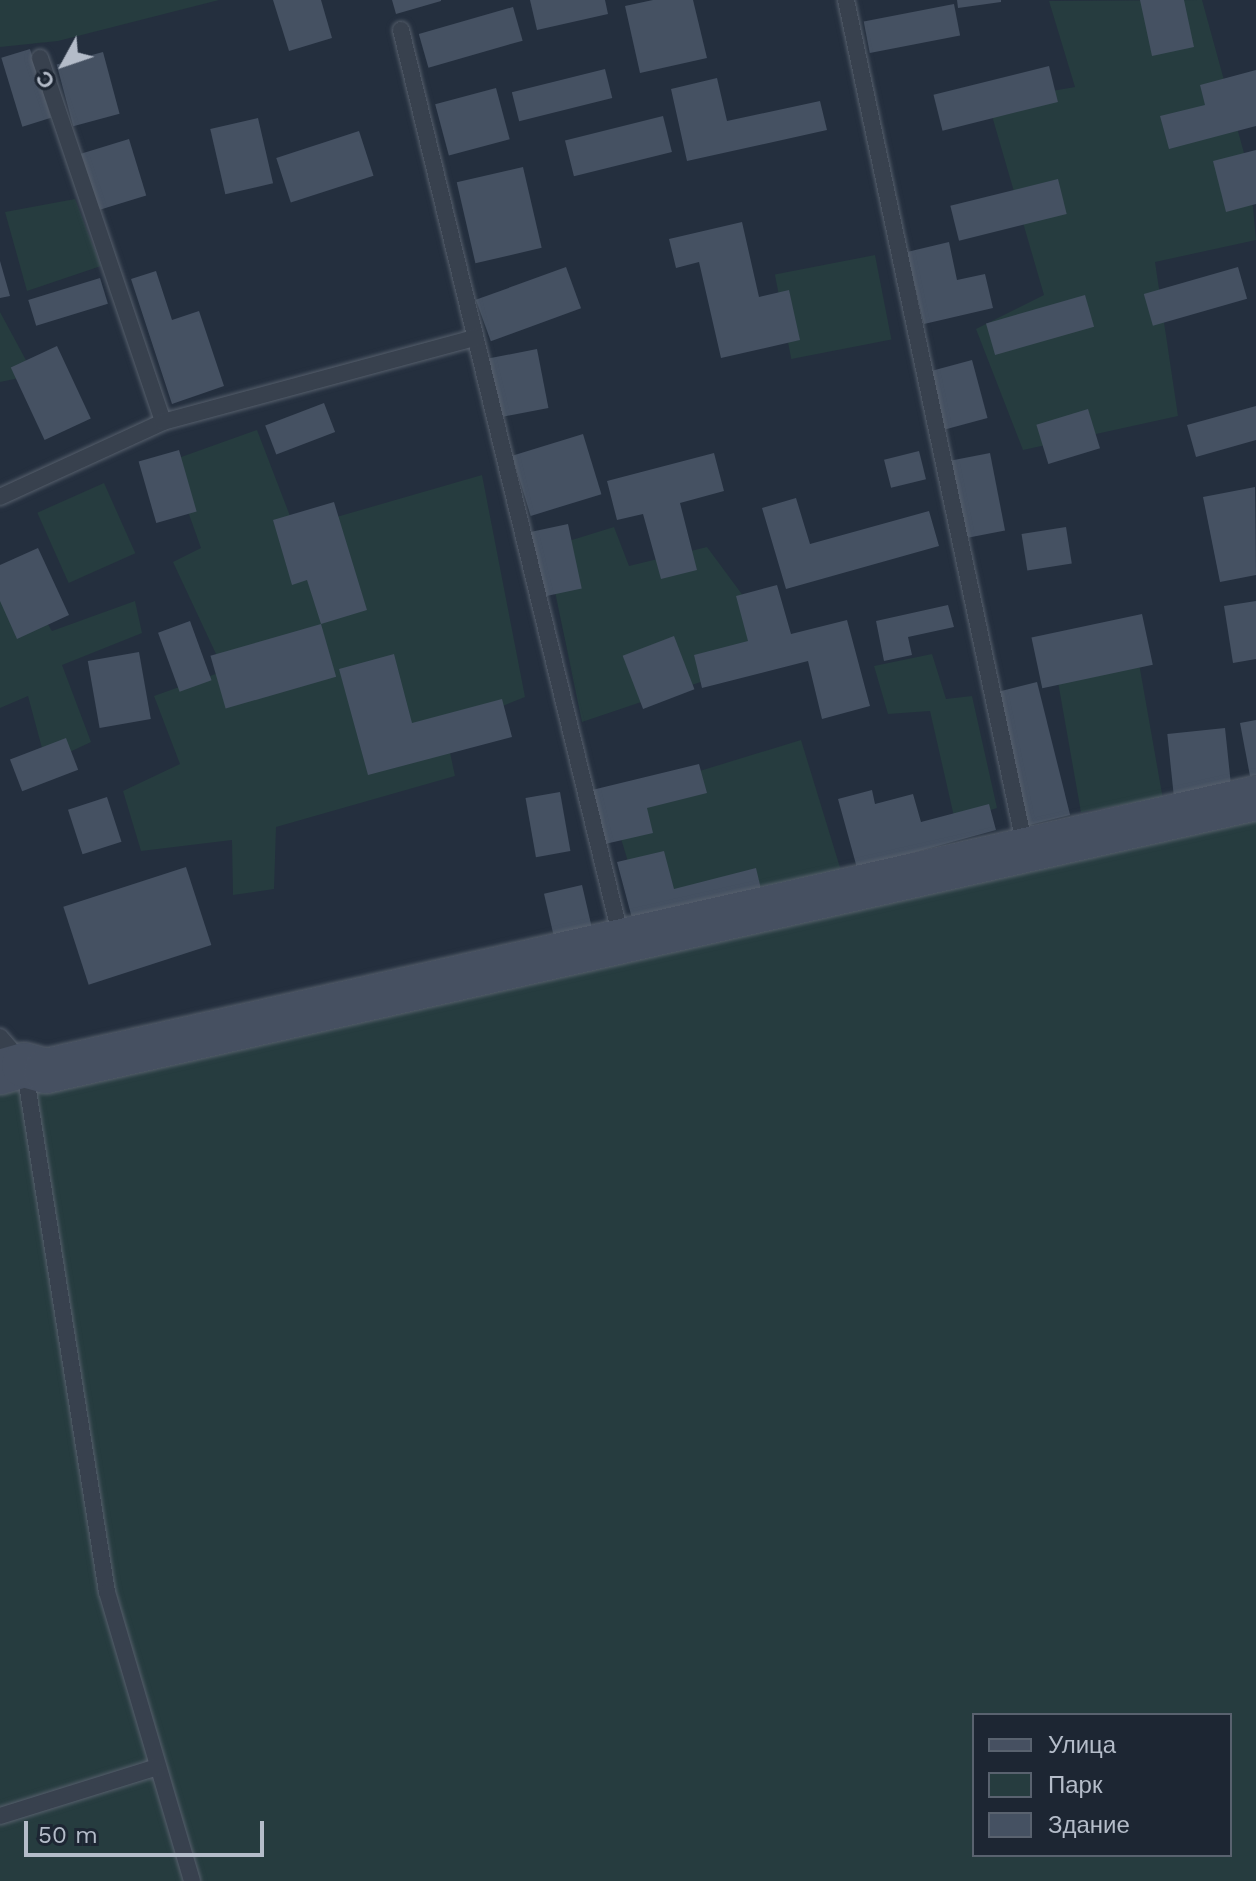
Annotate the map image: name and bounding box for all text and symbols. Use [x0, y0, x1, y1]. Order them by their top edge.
north arrow [24, 24, 104, 104]
text: С [31, 66, 60, 94]
legend [972, 1713, 1232, 1857]
text: Улица [1048, 1731, 1116, 1759]
text: Парк [1048, 1771, 1102, 1799]
scale bar [28, 1805, 268, 1855]
text: Здание [1048, 1811, 1130, 1839]
text: 50 m [38, 1821, 98, 1849]

